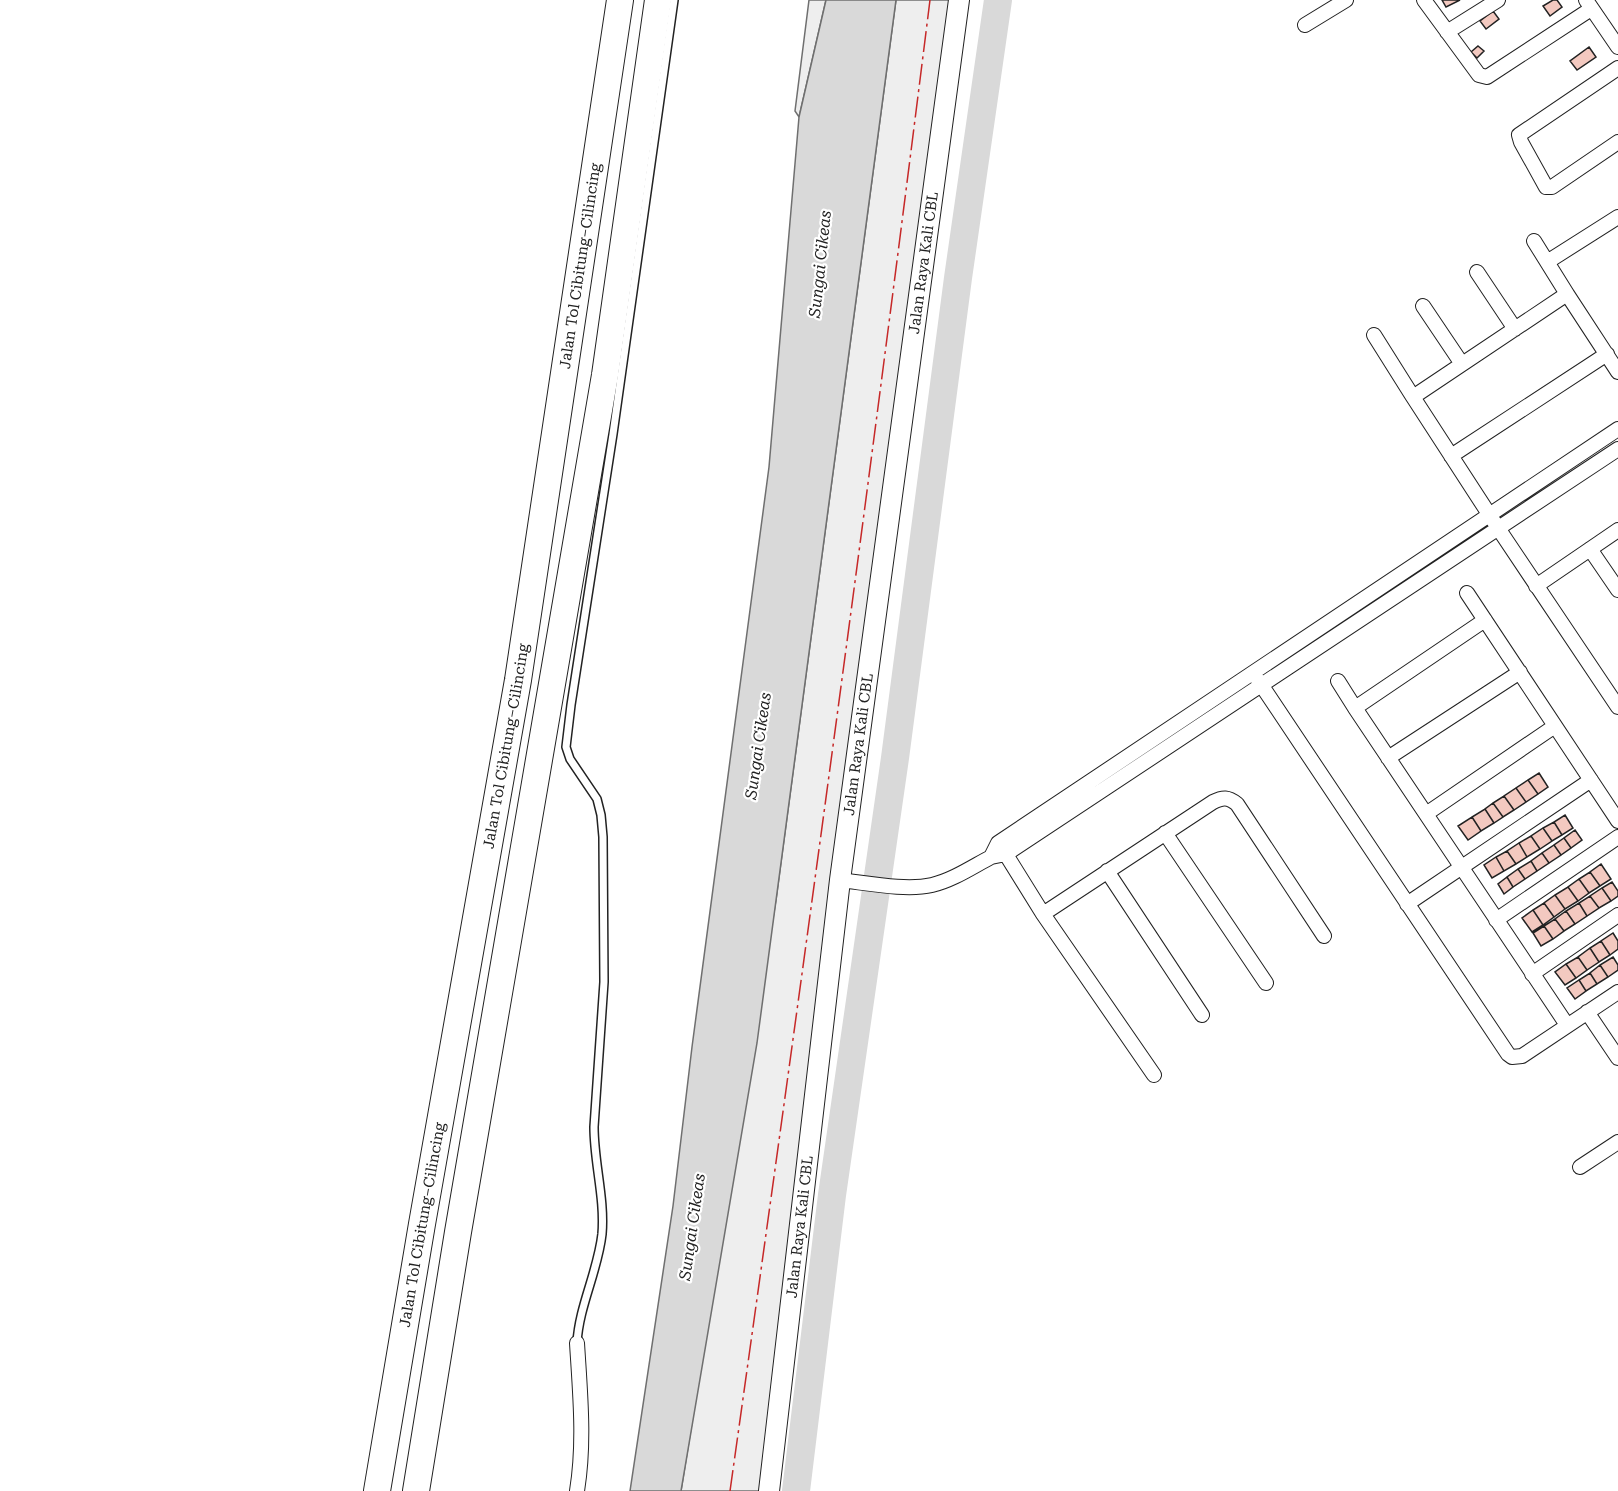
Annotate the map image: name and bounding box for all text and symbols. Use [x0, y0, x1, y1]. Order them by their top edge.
street label: Jalan Tol Cibitung–Cilincing [556, 161, 605, 370]
street label: Jalan Raya Kali CBL [905, 191, 942, 335]
water label: Sungai Cikeas [805, 209, 835, 320]
street label: Jalan Tol Cibitung–Cilincing [479, 642, 532, 850]
street label: Jalan Raya Kali CBL [840, 672, 877, 817]
water label: Sungai Cikeas [741, 691, 775, 802]
street label: Jalan Tol Cibitung–Cilincing [396, 1120, 449, 1329]
street label: Jalan Raya Kali CBL [782, 1155, 817, 1299]
water label: Sungai Cikeas [675, 1172, 709, 1283]

